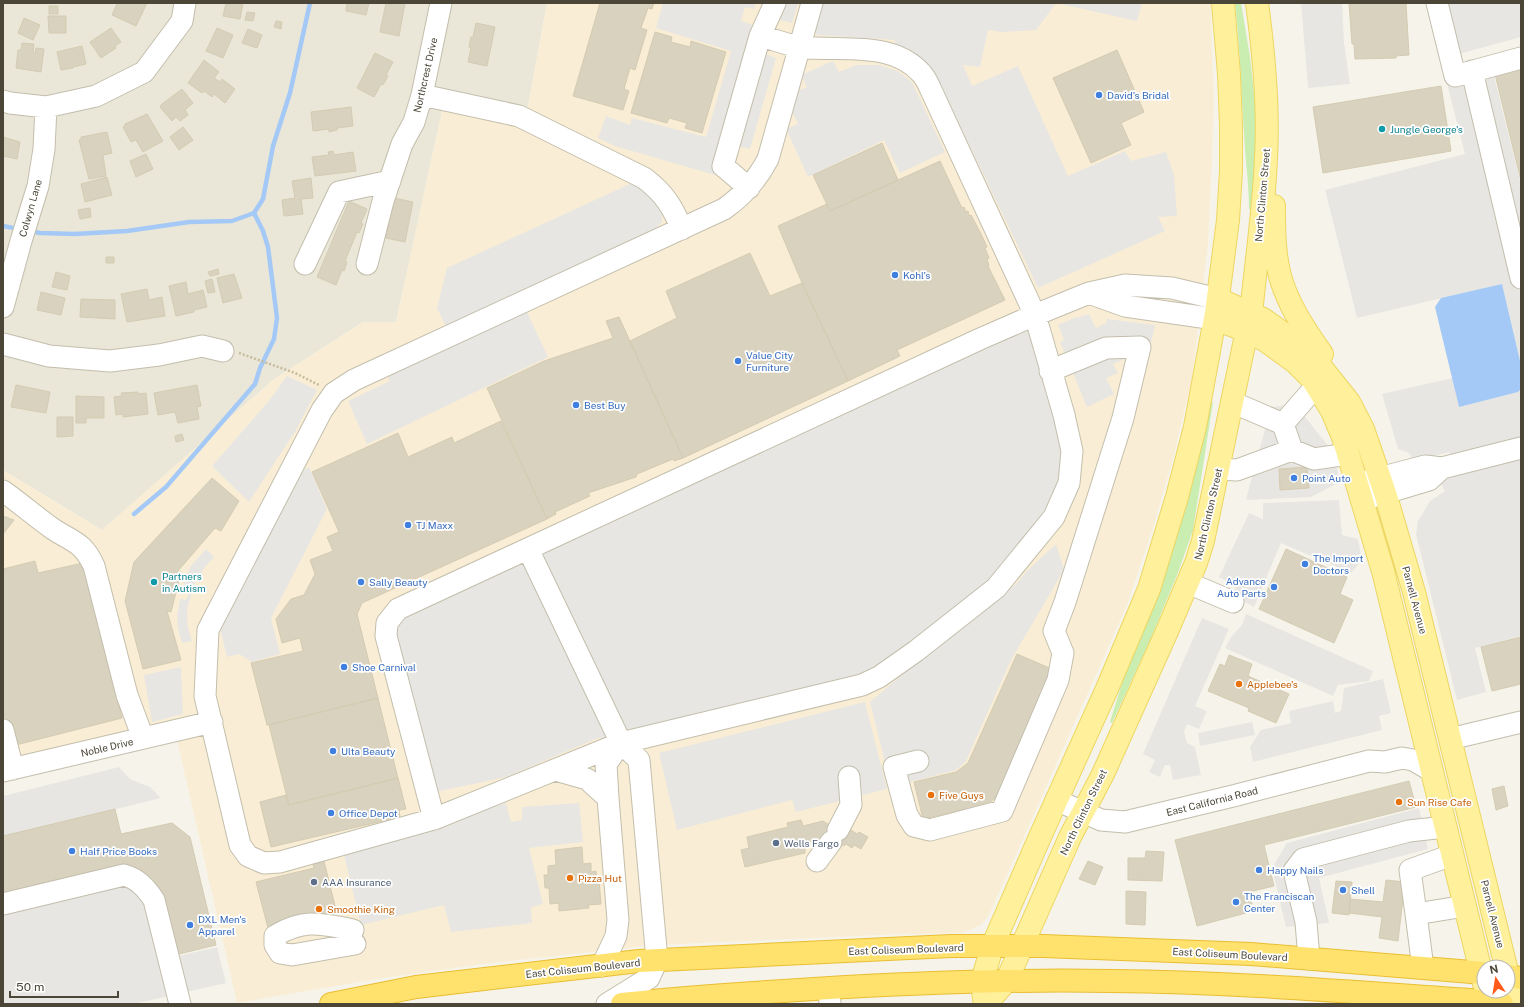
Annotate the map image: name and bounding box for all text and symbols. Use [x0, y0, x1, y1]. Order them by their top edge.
street label: Northcrest Drive [411, 36, 440, 114]
place label: David's Bridal [1107, 89, 1170, 101]
marker: David's Bridal [1094, 90, 1104, 100]
place label: Jungle George's [1390, 123, 1463, 135]
marker: Jungle George's [1377, 124, 1387, 134]
street label: North Clinton Street [1252, 148, 1272, 242]
street label: Colwyn Lane [16, 177, 44, 238]
place label: Kohl's [903, 269, 930, 281]
marker: Kohl's [890, 270, 900, 280]
place label: Value City Furniture [746, 349, 794, 373]
marker: Value City Furniture [733, 356, 743, 366]
place label: Best Buy [584, 399, 626, 411]
marker: Best Buy [571, 400, 581, 410]
street label: North Clinton Street [1192, 467, 1224, 561]
place label: Point Auto [1302, 472, 1351, 484]
marker: Point Auto [1289, 473, 1299, 483]
place label: TJ Maxx [416, 519, 454, 531]
marker: TJ Maxx [403, 520, 413, 530]
place label: The Import Doctors [1313, 552, 1364, 576]
marker: The Import Doctors [1300, 559, 1310, 569]
street label: Parnell Avenue [1400, 565, 1430, 636]
place label: Partners in Autism [162, 570, 206, 594]
place label: Advance Auto Parts [1217, 575, 1266, 599]
place label: Sally Beauty [369, 576, 428, 588]
marker: Partners in Autism [149, 577, 159, 587]
marker: Sally Beauty [356, 577, 366, 587]
marker: Advance Auto Parts [1269, 582, 1279, 592]
place label: Shoe Carnival [352, 661, 416, 673]
marker: Shoe Carnival [339, 662, 349, 672]
place label: Applebee's [1247, 678, 1298, 690]
marker: Applebee's [1234, 679, 1244, 689]
street label: Noble Drive [79, 735, 135, 759]
place label: Ulta Beauty [341, 745, 396, 757]
marker: Ulta Beauty [328, 746, 338, 756]
street label: North Clinton Street [1057, 767, 1109, 857]
street label: East California Road [1165, 784, 1259, 818]
place label: Five Guys [939, 789, 984, 801]
marker: Five Guys [926, 790, 936, 800]
place label: Sun Rise Cafe [1407, 796, 1472, 808]
marker: Sun Rise Cafe [1394, 797, 1404, 807]
place label: Office Depot [339, 807, 398, 819]
marker: Office Depot [326, 808, 336, 818]
place label: Wells Fargo [784, 837, 839, 849]
marker: Wells Fargo [771, 838, 781, 848]
place label: Half Price Books [80, 845, 157, 857]
marker: Half Price Books [67, 846, 77, 856]
place label: Happy Nails [1267, 864, 1323, 876]
marker: Happy Nails [1254, 865, 1264, 875]
place label: Pizza Hut [578, 872, 622, 884]
marker: Pizza Hut [565, 873, 575, 883]
place label: AAA Insurance [322, 876, 392, 888]
marker: AAA Insurance [309, 877, 319, 887]
street label: Parnell Avenue [1479, 879, 1507, 950]
place label: Shell [1351, 884, 1375, 896]
marker: Shell [1338, 885, 1348, 895]
place label: The Franciscan Center [1244, 890, 1315, 914]
marker: The Franciscan Center [1231, 897, 1241, 907]
place label: Smoothie King [327, 903, 395, 915]
marker: Smoothie King [314, 904, 324, 914]
place label: DXL Men's Apparel [198, 913, 246, 937]
marker: DXL Men's Apparel [185, 920, 195, 930]
street label: East Coliseum Boulevard [848, 941, 964, 957]
street label: East Coliseum Boulevard [1172, 945, 1288, 963]
street label: East Coliseum Boulevard [525, 956, 641, 980]
north arrow [1476, 959, 1516, 999]
text: N [1488, 962, 1499, 976]
scale bar [10, 973, 118, 999]
text: 50 m [16, 980, 44, 994]

